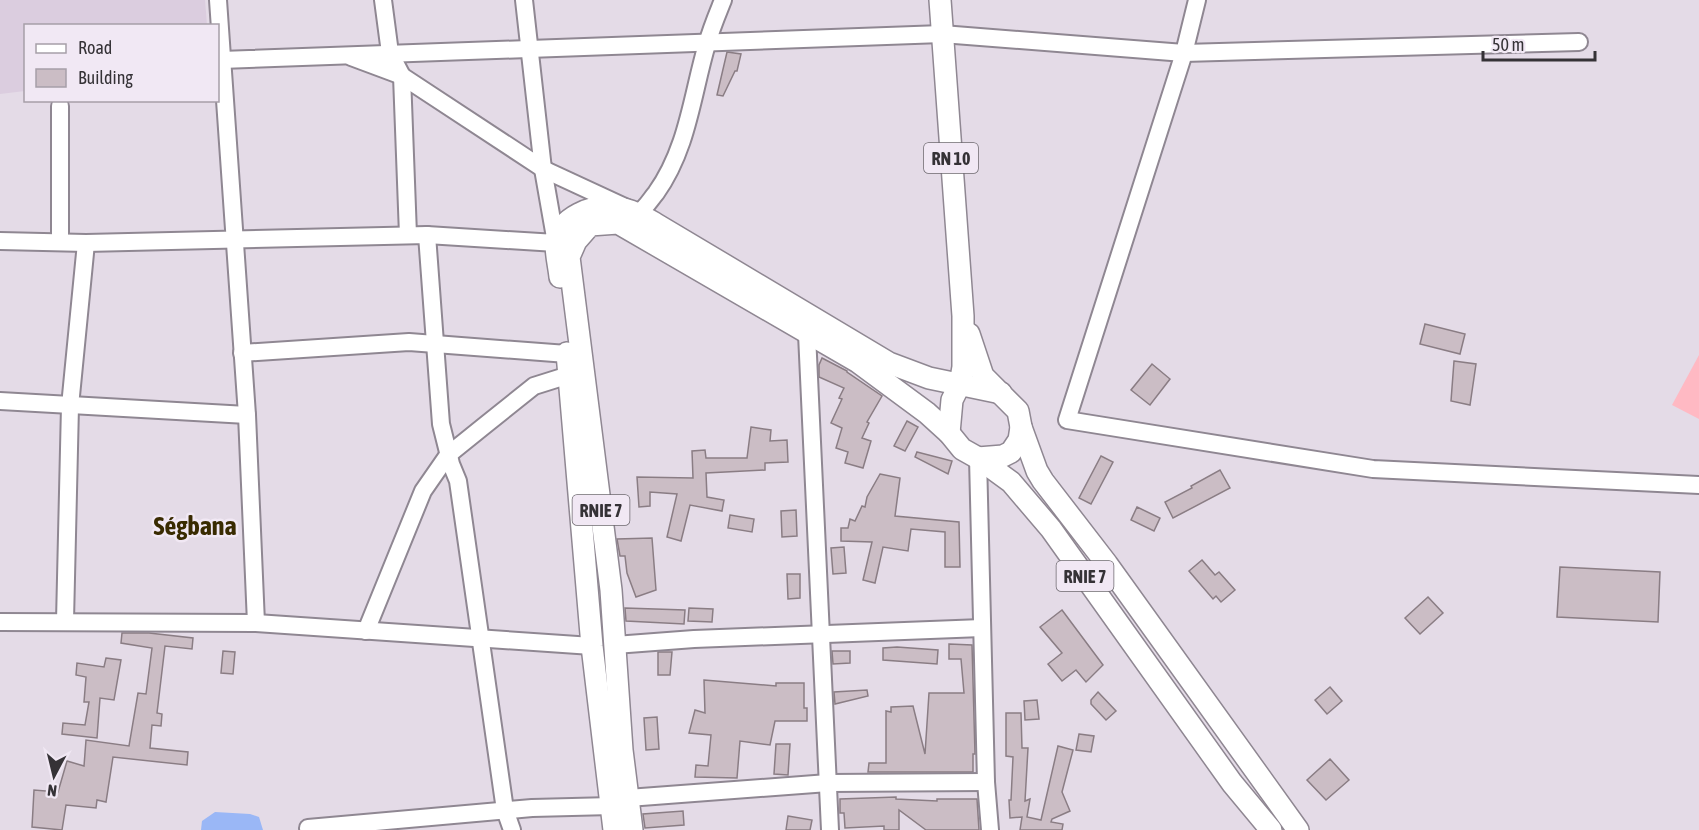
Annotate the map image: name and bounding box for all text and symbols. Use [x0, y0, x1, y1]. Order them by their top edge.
legend [24, 24, 219, 102]
scale bar [1483, 24, 1596, 62]
text: 50 m [1492, 34, 1524, 55]
text: Road [78, 37, 112, 58]
text: Building [78, 67, 133, 88]
road number: RN 10 [924, 143, 978, 173]
road number: RNIE 7 [572, 495, 630, 525]
district label: Ségbana [153, 511, 237, 541]
road number: RNIE 7 [1056, 561, 1114, 591]
north arrow [24, 746, 84, 806]
text: N [46, 781, 58, 800]

